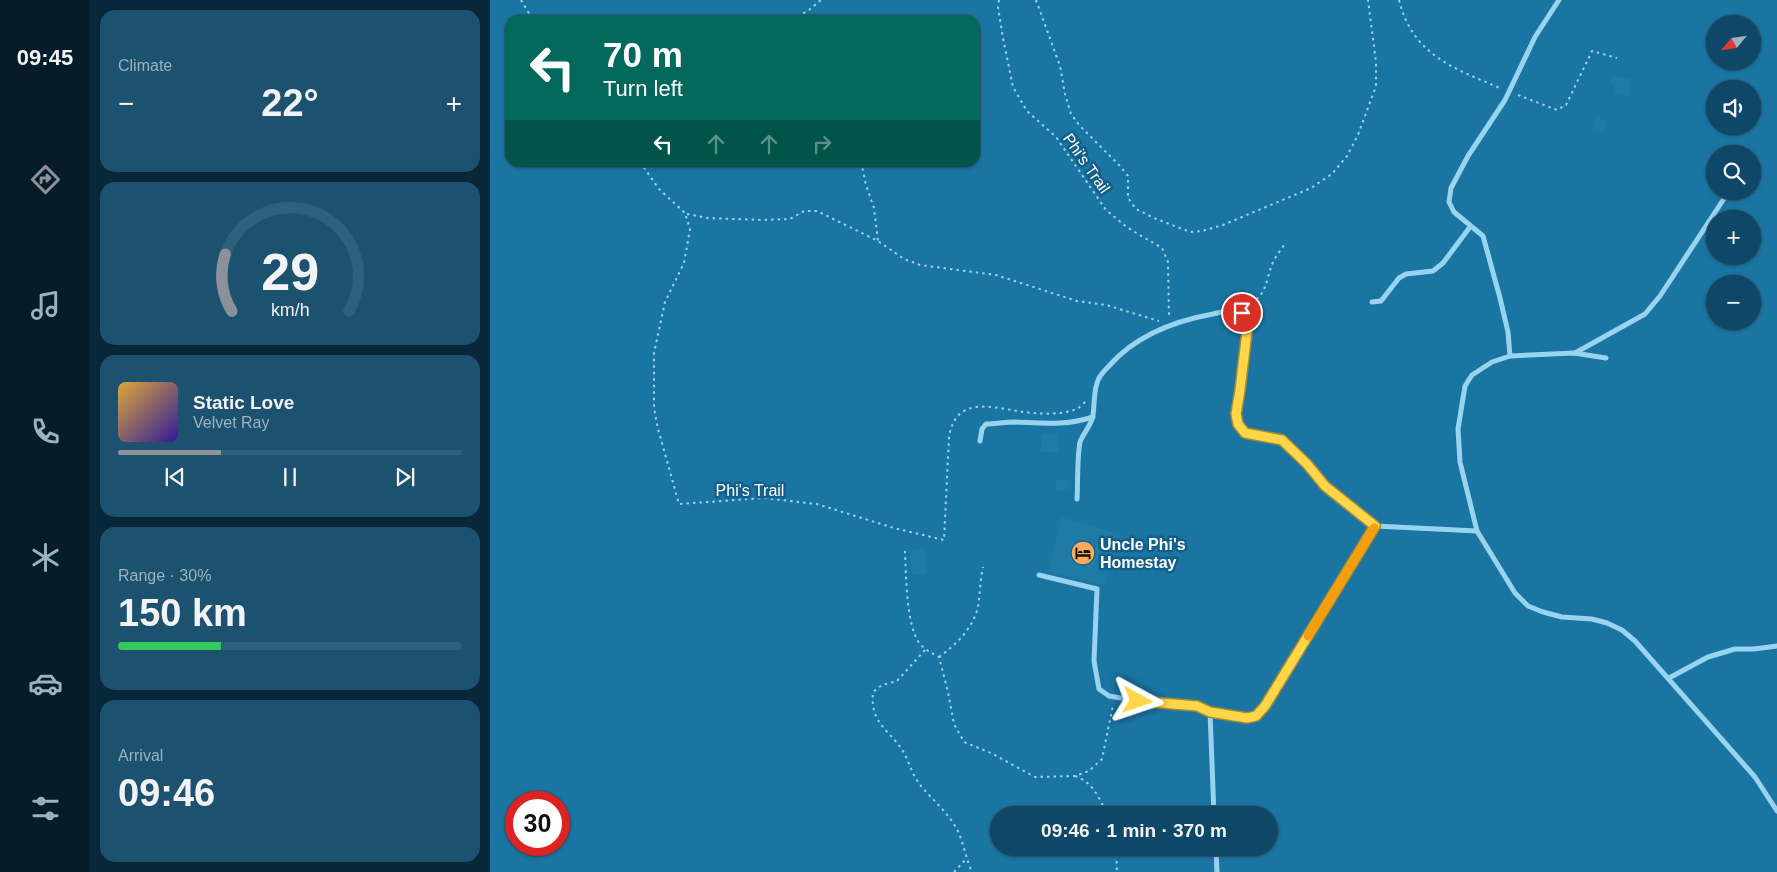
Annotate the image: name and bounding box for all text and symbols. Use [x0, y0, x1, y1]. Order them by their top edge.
north arrow [1706, 15, 1761, 70]
map controls [1706, 15, 1761, 330]
icon: left [520, 35, 585, 100]
text: 70 m [603, 35, 683, 74]
text: 09:45 [17, 45, 73, 70]
text: Climate [118, 57, 172, 74]
text: Turn left [603, 76, 683, 101]
button: sound [1706, 80, 1761, 135]
text: 22° [261, 82, 319, 124]
text: − [118, 88, 134, 119]
text: + [446, 88, 462, 119]
icon: left [649, 130, 677, 158]
icon: ahead [702, 130, 730, 158]
icon: ahead [755, 130, 783, 158]
icon: right [808, 130, 836, 158]
street label: Phi's Trail [1060, 130, 1113, 196]
button: search [1706, 145, 1761, 200]
icon: directions [28, 162, 63, 197]
button: + [1706, 210, 1761, 265]
text: 29 [261, 243, 319, 301]
button: − [1706, 275, 1761, 330]
icon: music [28, 288, 63, 323]
pin [1221, 292, 1263, 334]
icon: arrive [1228, 299, 1256, 327]
text: km/h [271, 300, 309, 320]
text: Static Love [193, 392, 294, 413]
icon: phone [28, 414, 63, 449]
text: Velvet Ray [193, 414, 269, 431]
icon: previous [161, 463, 189, 491]
icon: pause [276, 463, 304, 491]
icon: next [391, 463, 419, 491]
street label: Phi's Trail [716, 482, 784, 499]
place label: Uncle Phi's Homestay [1100, 536, 1186, 571]
icon: climate [28, 540, 63, 575]
hotel icon: Uncle Phi's Homestay [1070, 540, 1096, 566]
text: Range · 30% [118, 567, 211, 584]
text: 150 km [118, 592, 247, 634]
icon: car [28, 666, 63, 701]
position arrow [1111, 674, 1163, 726]
text: Arrival [118, 747, 163, 764]
text: 09:46 [118, 772, 215, 814]
icon: filters [28, 791, 63, 826]
speed limit sign: 30 [505, 791, 570, 856]
text: 09:46 · 1 min · 370 m [1041, 820, 1227, 841]

